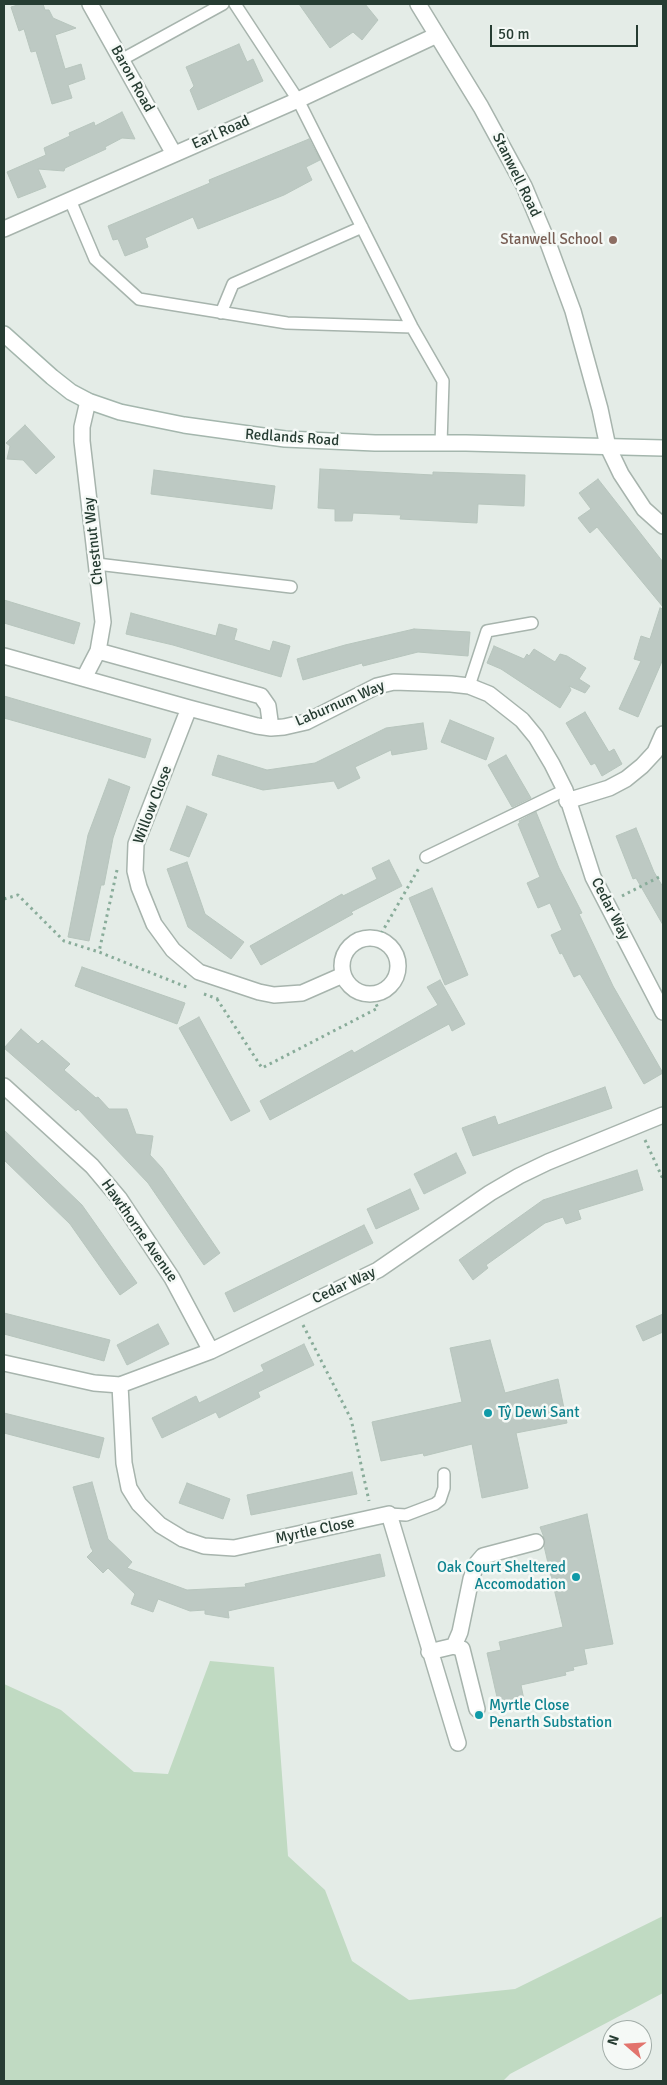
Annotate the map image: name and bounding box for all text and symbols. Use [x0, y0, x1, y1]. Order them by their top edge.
scale bar [492, 15, 640, 47]
text: 50 m [498, 25, 529, 43]
street label: Baron Road [106, 43, 158, 115]
street label: Earl Road [189, 112, 253, 154]
street label: Stanwell Road [488, 130, 544, 220]
place label: Stanwell School [500, 231, 603, 249]
marker: Stanwell School [607, 234, 619, 246]
street label: Redlands Road [244, 426, 340, 450]
street label: Chestnut Way [80, 496, 108, 586]
street label: Laburnum Way [293, 677, 387, 731]
street label: Willow Close [130, 763, 176, 847]
street label: Cedar Way [587, 875, 633, 943]
street label: Hawthorne Avenue [97, 1176, 181, 1286]
street label: Cedar Way [310, 1264, 378, 1308]
place label: Tŷ Dewi Sant [498, 1404, 579, 1422]
marker: Tŷ Dewi Sant [482, 1407, 494, 1419]
street label: Myrtle Close [274, 1514, 356, 1548]
place label: Oak Court Sheltered Accomodation [437, 1559, 566, 1594]
marker: Oak Court Sheltered Accomodation [570, 1571, 582, 1583]
place label: Myrtle Close Penarth Substation [489, 1697, 612, 1732]
marker: Myrtle Close Penarth Substation [473, 1709, 485, 1721]
north arrow [602, 2020, 652, 2070]
text: N [604, 2033, 623, 2048]

